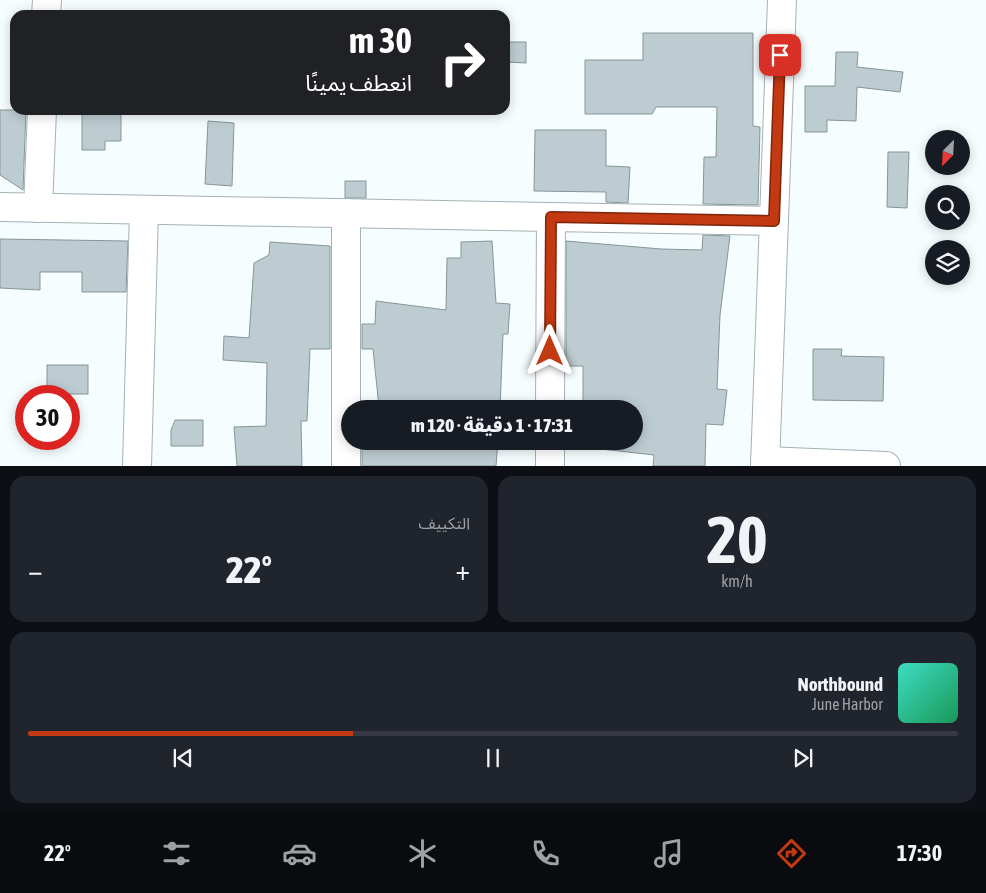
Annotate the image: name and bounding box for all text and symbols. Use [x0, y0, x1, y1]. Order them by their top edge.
text: 30 m [349, 20, 412, 60]
icon: right [430, 30, 495, 95]
pin [759, 34, 801, 76]
icon: arrive [766, 41, 794, 69]
text: انعطف يمينًا [305, 70, 412, 96]
north arrow [925, 130, 970, 175]
map controls [925, 130, 970, 285]
button: search [925, 185, 970, 230]
button: layers [925, 240, 970, 285]
position arrow [523, 324, 575, 376]
speed limit sign: 30 [15, 385, 80, 450]
text: 17:31 · 1 دقيقة · 120 m [411, 414, 573, 436]
text: 20 [706, 502, 768, 577]
text: التكييف [418, 514, 470, 532]
text: 22° [226, 548, 272, 591]
text: − [28, 554, 43, 586]
text: + [455, 554, 470, 586]
text: km/h [721, 572, 753, 590]
text: Northbound [797, 673, 883, 695]
text: June Harbor [812, 695, 883, 713]
icon: previous [169, 744, 197, 772]
icon: pause [479, 744, 507, 772]
icon: next [789, 744, 817, 772]
icon: filters [159, 836, 194, 871]
icon: car [282, 836, 317, 871]
icon: climate [405, 836, 440, 871]
icon: phone [528, 836, 563, 871]
icon: music [651, 836, 686, 871]
icon: directions [774, 836, 809, 871]
text: 22° [44, 840, 71, 866]
text: 17:30 [897, 840, 942, 866]

